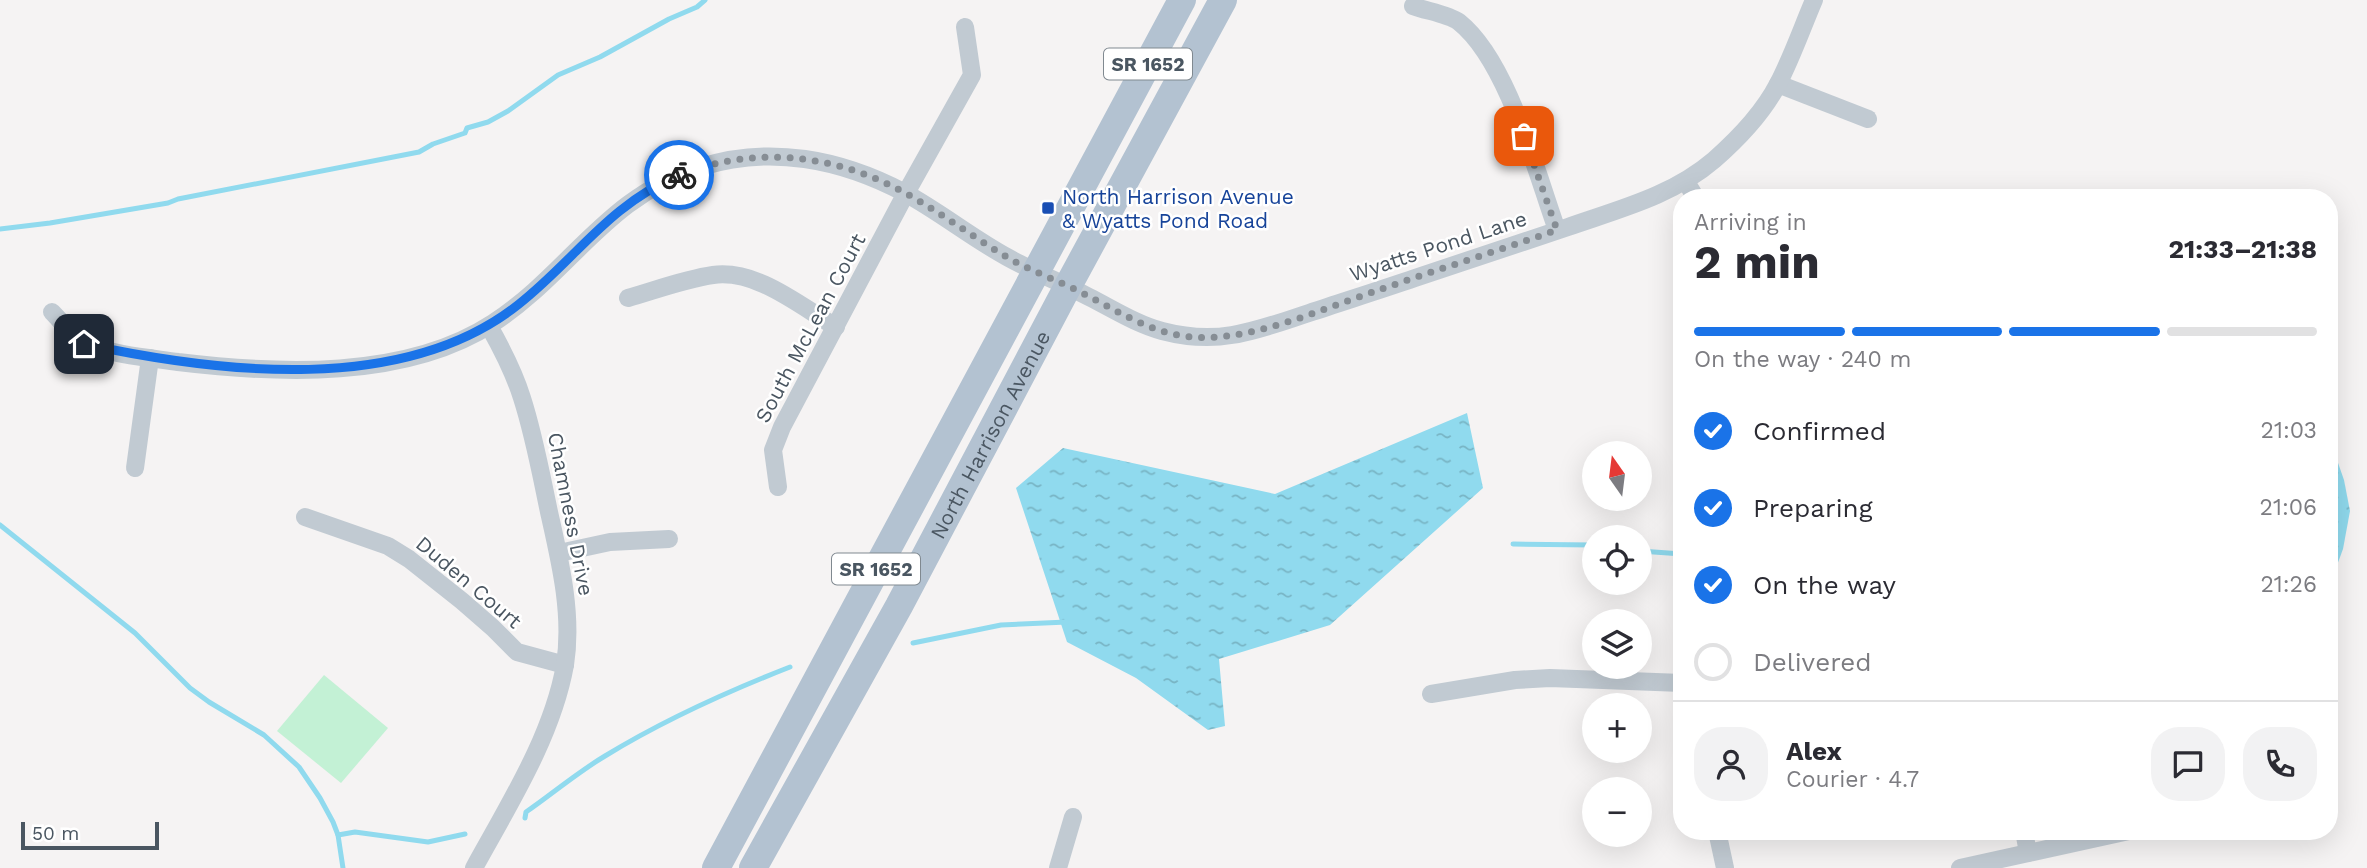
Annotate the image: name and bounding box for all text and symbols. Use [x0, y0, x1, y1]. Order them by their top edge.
road number: SR 1652 [1104, 48, 1192, 80]
pin [1494, 106, 1554, 166]
icon: bag [1505, 117, 1543, 155]
courier [644, 140, 714, 210]
icon: bike [660, 156, 698, 194]
place label: North Harrison Avenue & Wyatts Pond Road [1062, 184, 1294, 233]
marker: North Harrison Avenue & Wyatts Pond Road [1040, 200, 1056, 216]
street label: Wyatts Pond Lane [1346, 206, 1530, 286]
text: Arriving in [1694, 209, 1807, 236]
street label: South McLean Court [750, 229, 871, 427]
text: 21:33–21:38 [2169, 234, 2317, 264]
text: 2 min [1694, 235, 1820, 289]
pin [54, 314, 114, 374]
icon: home [65, 325, 103, 363]
street label: North Harrison Avenue [924, 326, 1055, 543]
text: On the way · 240 m [1694, 346, 1912, 373]
icon: check [1694, 412, 1732, 450]
text: Confirmed [1753, 416, 1886, 446]
text: 21:03 [2261, 417, 2317, 444]
street label: Chamness Drive [543, 430, 599, 598]
north arrow [1582, 441, 1652, 511]
map controls [1582, 441, 1652, 847]
icon: check [1694, 489, 1732, 527]
text: Preparing [1753, 493, 1873, 523]
text: 21:06 [2260, 494, 2317, 521]
button: locate [1582, 525, 1652, 595]
street label: Duden Court [411, 531, 527, 634]
road number: SR 1652 [832, 554, 920, 584]
icon: check [1694, 566, 1732, 604]
text: On the way [1753, 570, 1896, 600]
text: 21:26 [2260, 571, 2317, 598]
button: layers [1582, 609, 1652, 679]
text: Delivered [1753, 647, 1872, 677]
button: + [1582, 693, 1652, 763]
button: person [1694, 727, 1768, 801]
button: chat [2151, 727, 2225, 801]
button: phone [2243, 727, 2317, 801]
text: Alex [1786, 736, 1842, 766]
text: Courier · 4.7 [1786, 766, 1919, 793]
button: − [1582, 777, 1652, 847]
scale bar [21, 819, 159, 851]
text: 50 m [32, 822, 79, 845]

